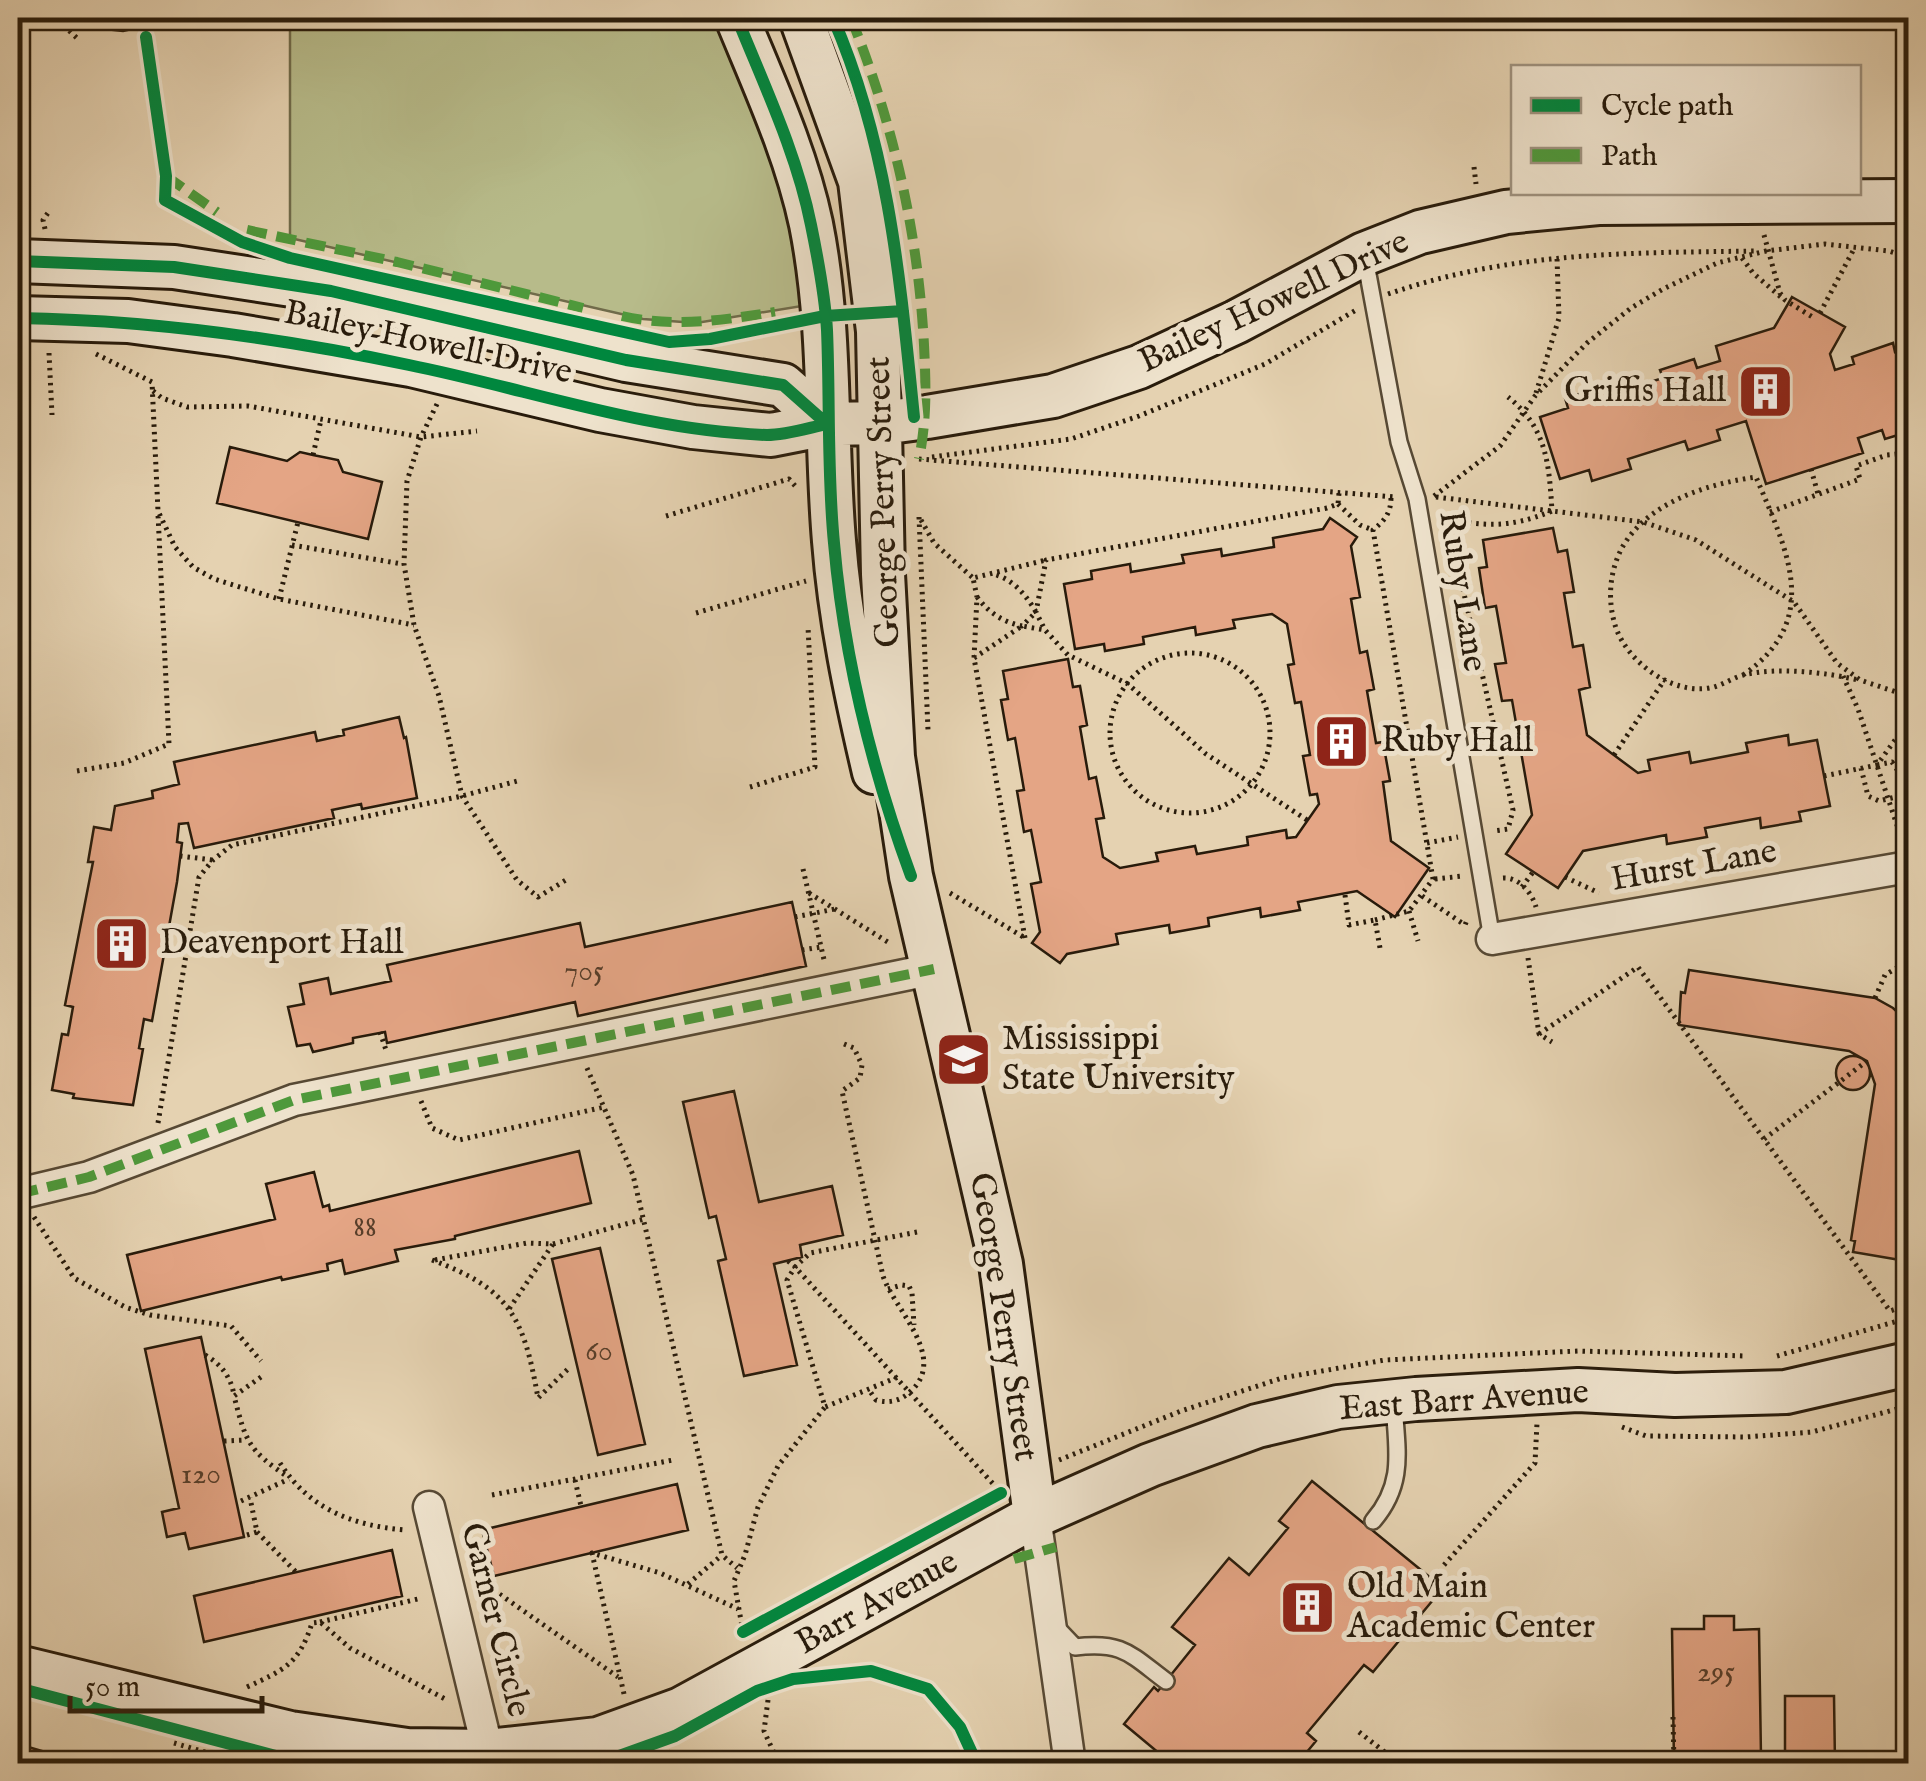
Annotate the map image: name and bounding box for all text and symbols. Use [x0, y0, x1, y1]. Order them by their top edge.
legend [1511, 65, 1861, 195]
text: Cycle path [1601, 88, 1734, 126]
text: Path [1601, 138, 1657, 176]
street label: Bailey Howell Drive [1132, 220, 1416, 384]
street label: Bailey Howell Drive [280, 291, 576, 395]
street label: George Perry Street [856, 356, 912, 648]
building icon: Griffis Hall [1735, 361, 1795, 421]
place label: Griffis Hall [1564, 369, 1726, 414]
street label: Ruby Lane [1427, 507, 1497, 675]
building icon: Ruby Hall [1312, 711, 1372, 771]
place label: Ruby Hall [1381, 719, 1534, 764]
street label: Hurst Lane [1608, 829, 1780, 903]
building icon: Deavenport Hall [91, 913, 151, 973]
place label: Deavenport Hall [160, 921, 404, 966]
house number: 705 [564, 953, 604, 991]
place label: Mississippi State University [1002, 1017, 1235, 1102]
school or university icon: Mississippi State University [933, 1029, 993, 1089]
street label: George Perry Street [958, 1169, 1048, 1465]
house number: 88 [353, 1209, 377, 1247]
house number: 60 [585, 1333, 613, 1371]
street label: East Barr Avenue [1338, 1370, 1590, 1432]
house number: 120 [181, 1456, 221, 1494]
street label: Garner Circle [449, 1518, 541, 1722]
street label: Barr Avenue [788, 1540, 966, 1666]
place label: Old Main Academic Center [1346, 1565, 1595, 1650]
building icon: Old Main Academic Center [1278, 1577, 1338, 1637]
scale bar [70, 1651, 262, 1713]
house number: 295 [1697, 1654, 1735, 1692]
text: 50 m [85, 1669, 140, 1707]

